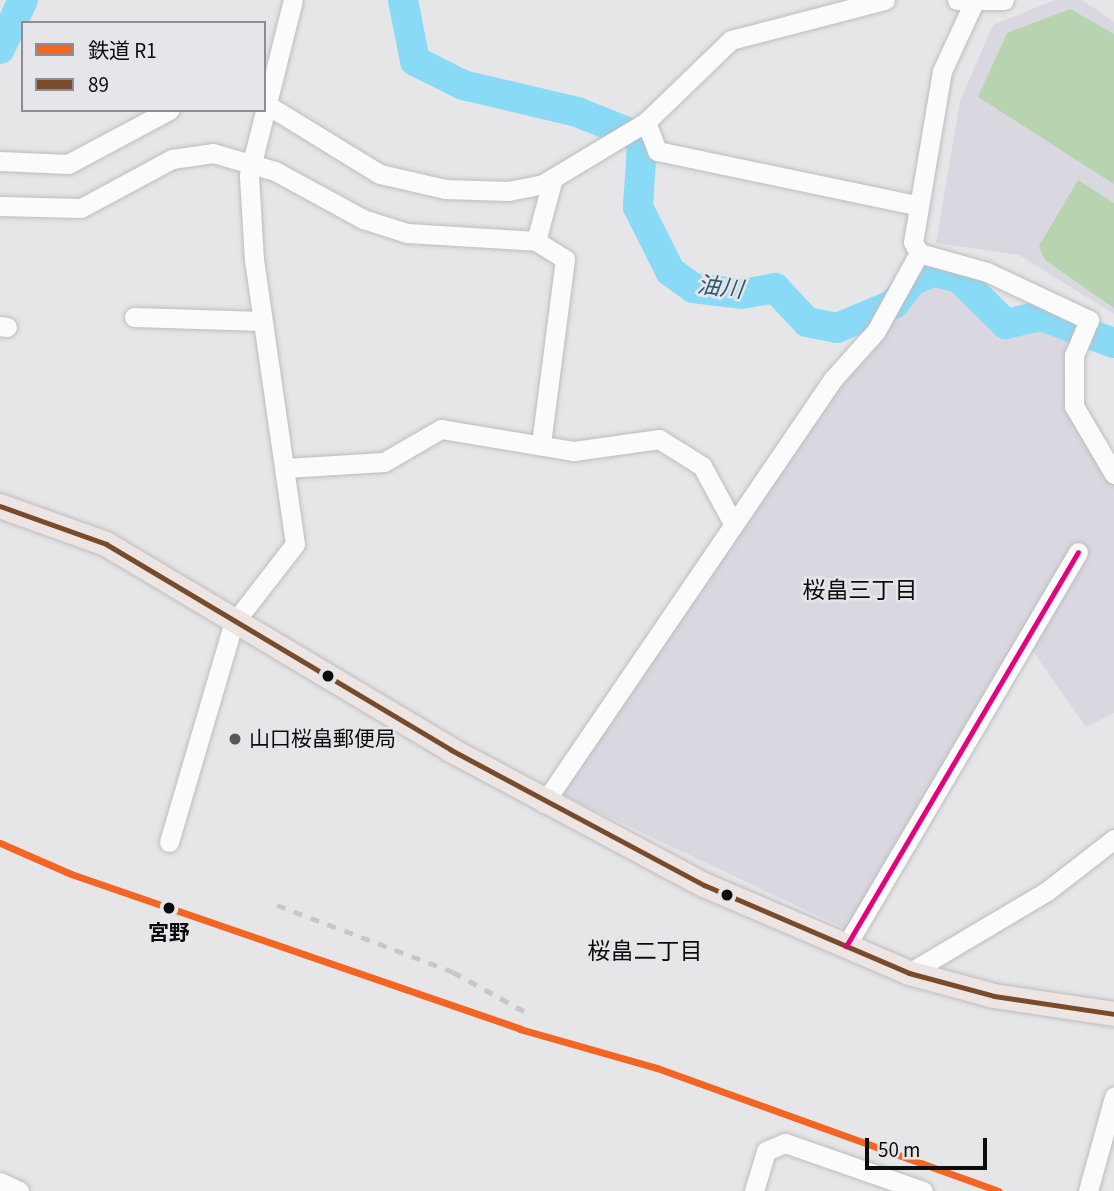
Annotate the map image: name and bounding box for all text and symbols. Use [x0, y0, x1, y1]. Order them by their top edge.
legend [21, 21, 266, 112]
text: 鉄道 R1 [88, 36, 157, 66]
text: 89 [88, 70, 109, 100]
water label: 油川 [695, 271, 745, 305]
district label: 桜畠三丁目 [803, 577, 917, 605]
unlabelled marker [321, 669, 335, 683]
place label: 山口桜畠郵便局 [249, 726, 396, 752]
marker: 山口桜畠郵便局 [227, 731, 243, 747]
unlabelled marker [720, 888, 734, 902]
marker: 宮野 [159, 898, 179, 918]
place label: 宮野 [148, 920, 190, 946]
district label: 桜畠二丁目 [588, 938, 702, 966]
scale bar [869, 1124, 992, 1168]
text: 50 m [878, 1135, 920, 1165]

